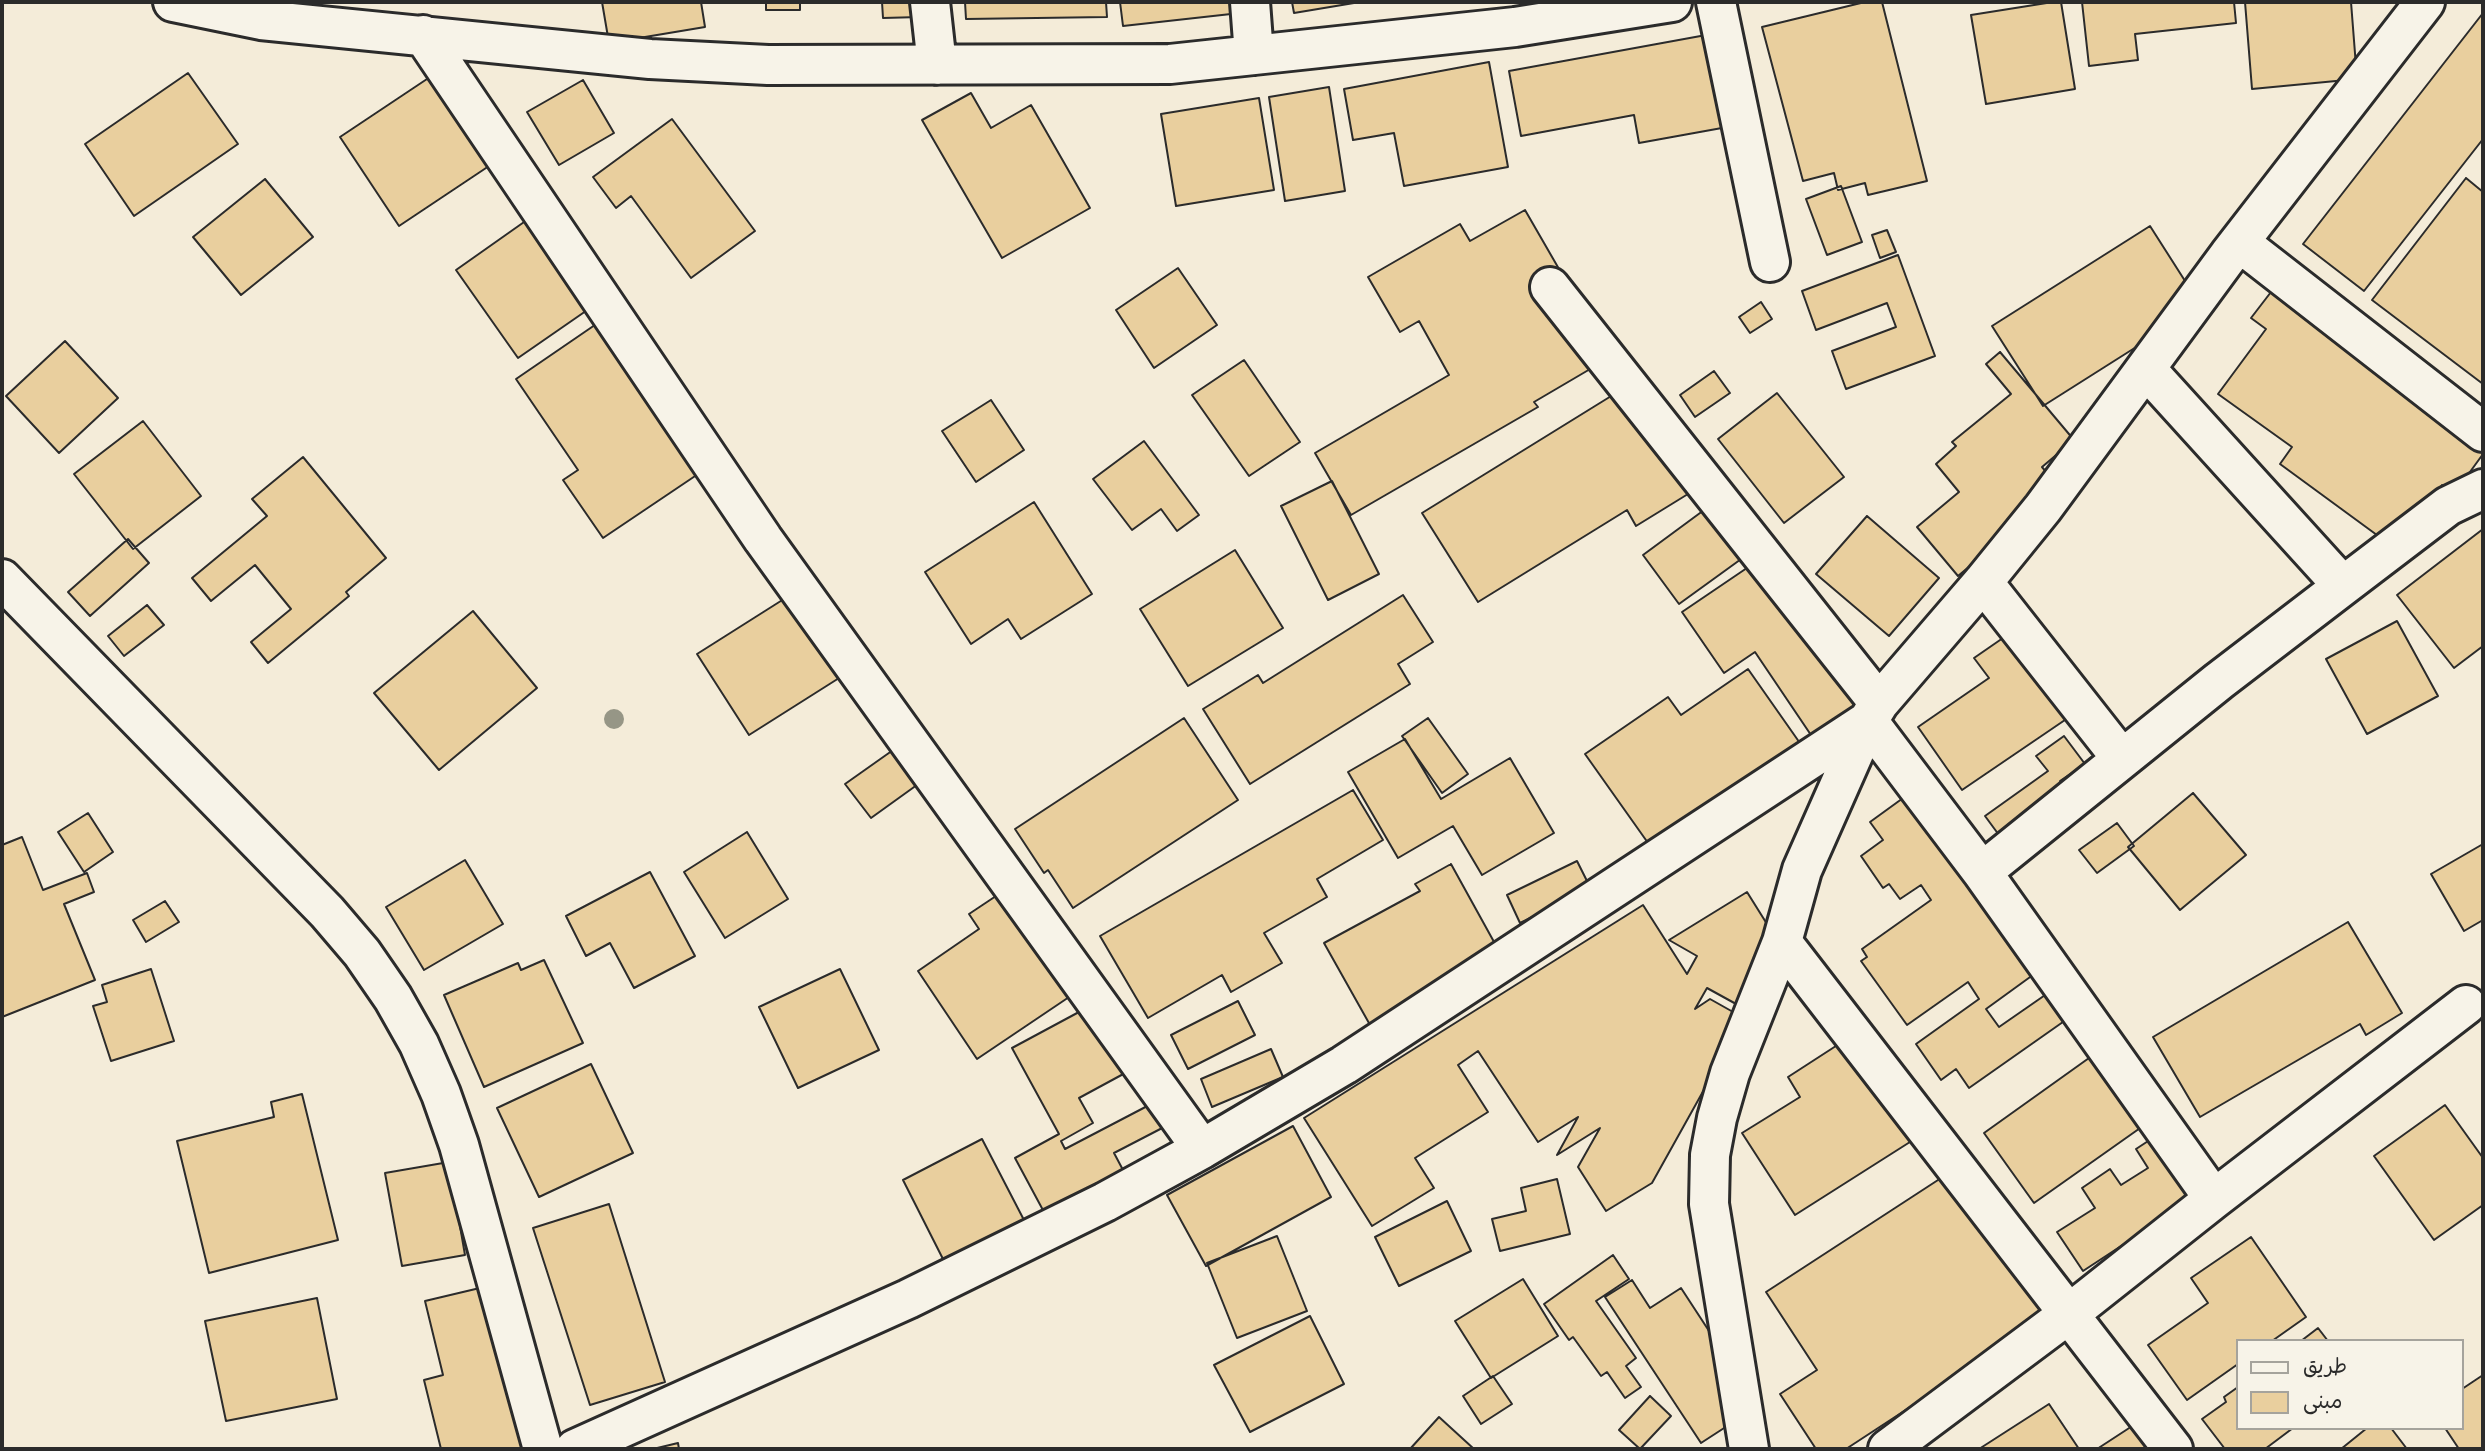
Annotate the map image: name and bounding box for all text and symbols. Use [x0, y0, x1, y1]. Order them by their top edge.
legend [2236, 1339, 2464, 1430]
text: طريق [2303, 1354, 2347, 1379]
text: مبنى [2303, 1389, 2342, 1414]

